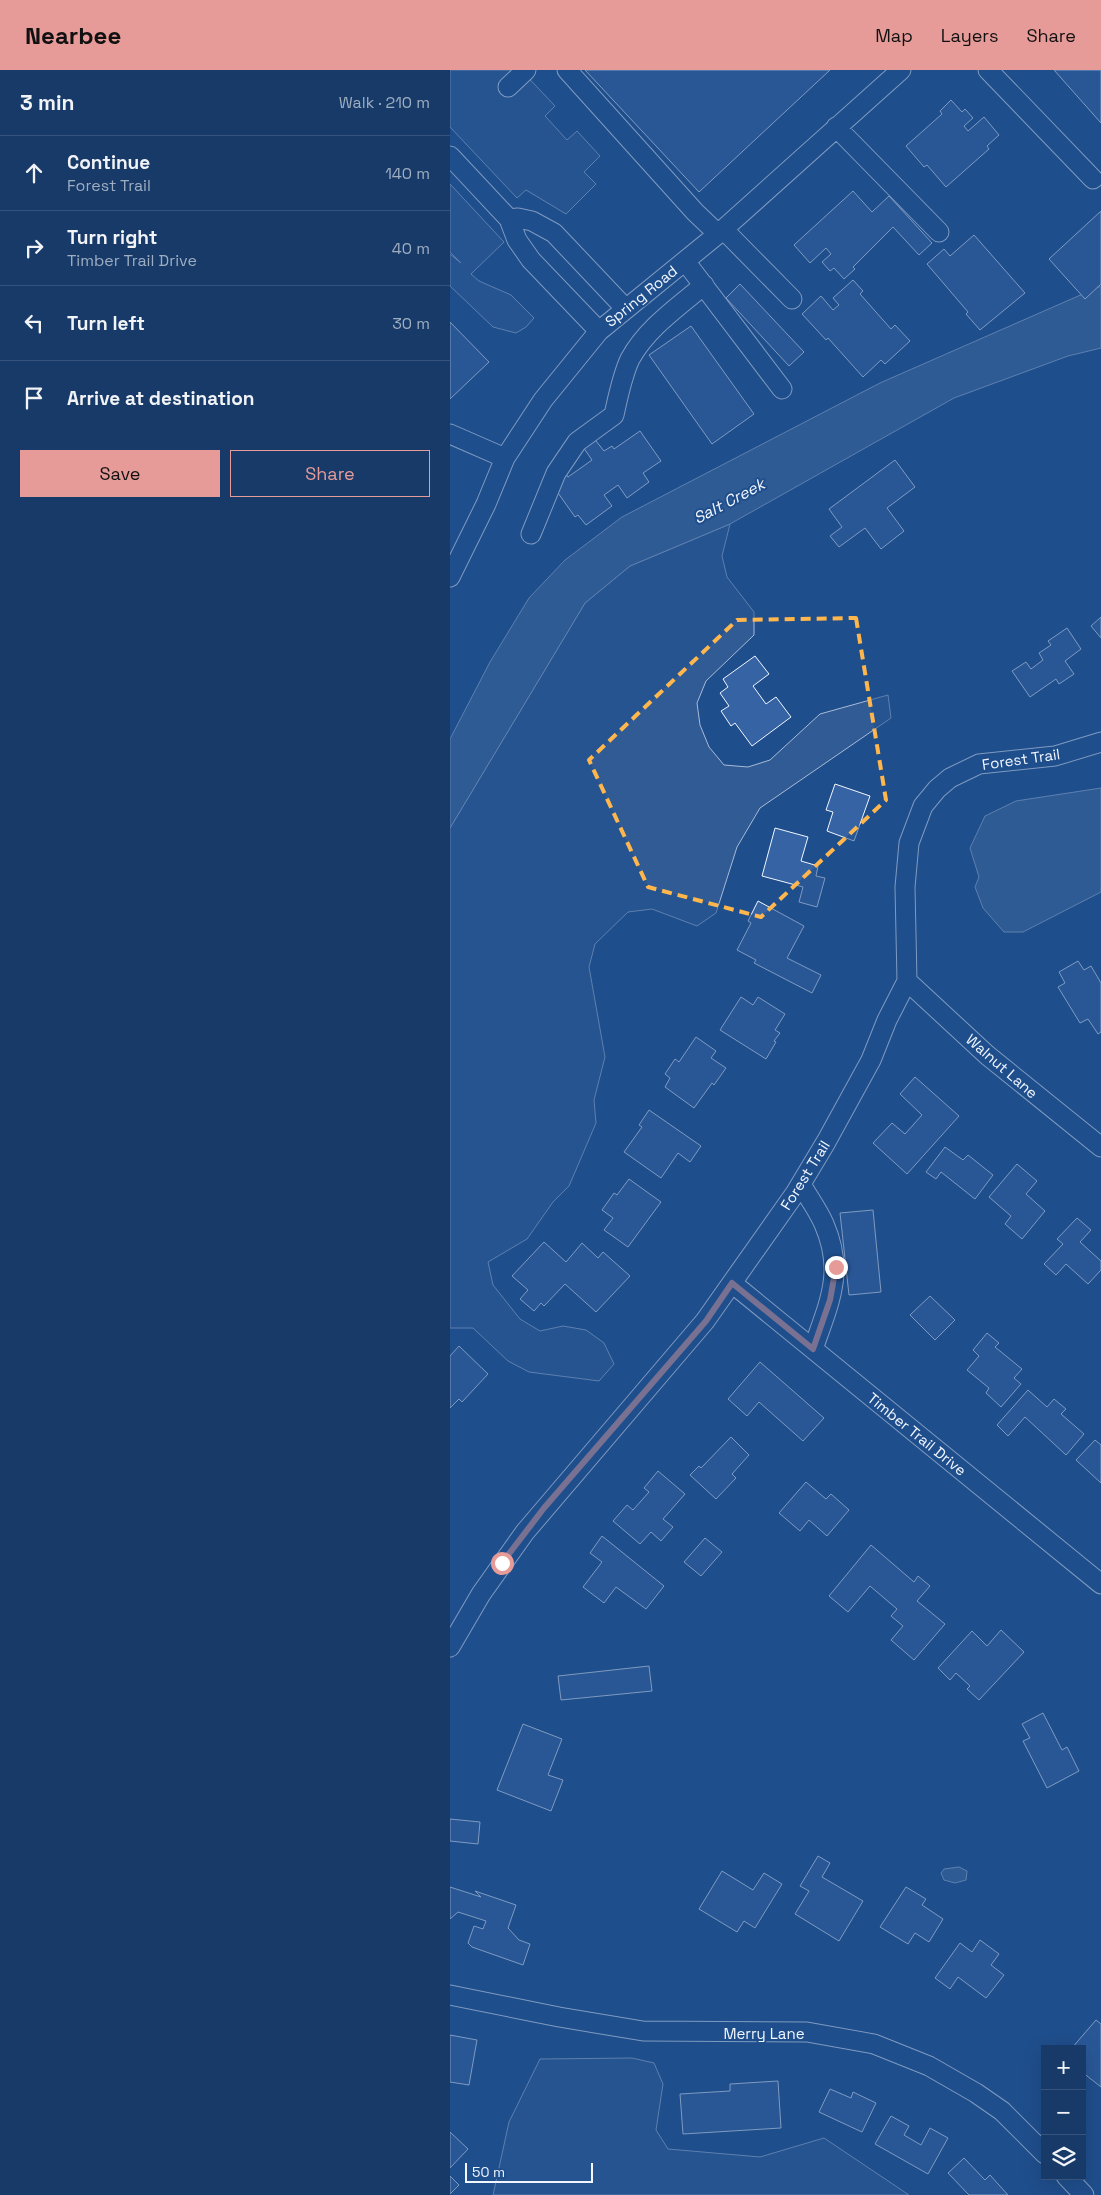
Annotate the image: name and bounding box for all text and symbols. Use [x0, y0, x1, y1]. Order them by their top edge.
text: Nearbee [25, 20, 121, 51]
text: Map [875, 24, 913, 47]
text: Layers [941, 24, 998, 47]
text: Share [1026, 24, 1076, 47]
text: 3 min [20, 89, 75, 116]
text: Walk · 210 m [339, 92, 430, 113]
text: Continue [67, 150, 150, 175]
icon: ahead [20, 159, 48, 187]
text: 140 m [385, 163, 430, 184]
text: Forest Trail [67, 175, 151, 196]
text: Turn right [67, 225, 157, 250]
icon: right [20, 234, 48, 262]
text: 40 m [392, 238, 430, 259]
text: Timber Trail Drive [67, 250, 197, 271]
street label: Spring Road [601, 261, 681, 331]
icon: left [20, 309, 48, 337]
text: Turn left [67, 311, 145, 336]
text: 30 m [392, 313, 430, 334]
icon: arrive [20, 384, 48, 412]
text: Arrive at destination [67, 386, 255, 411]
button: Save [20, 450, 220, 497]
button: Share [230, 450, 430, 497]
water label: Salt Creek [690, 472, 770, 529]
street label: Forest Trail [981, 744, 1061, 774]
street label: Walnut Lane [962, 1030, 1042, 1102]
street label: Forest Trail [776, 1137, 834, 1213]
route end [825, 1256, 848, 1279]
street label: Timber Trail Drive [864, 1388, 970, 1480]
route start [491, 1552, 514, 1575]
street label: Merry Lane [723, 2024, 805, 2043]
map controls [1041, 2045, 1086, 2180]
button: + [1041, 2045, 1086, 2090]
button: − [1041, 2090, 1086, 2135]
button: layers [1041, 2135, 1086, 2180]
scale bar [465, 2160, 592, 2183]
text: 50 m [472, 2163, 505, 2181]

